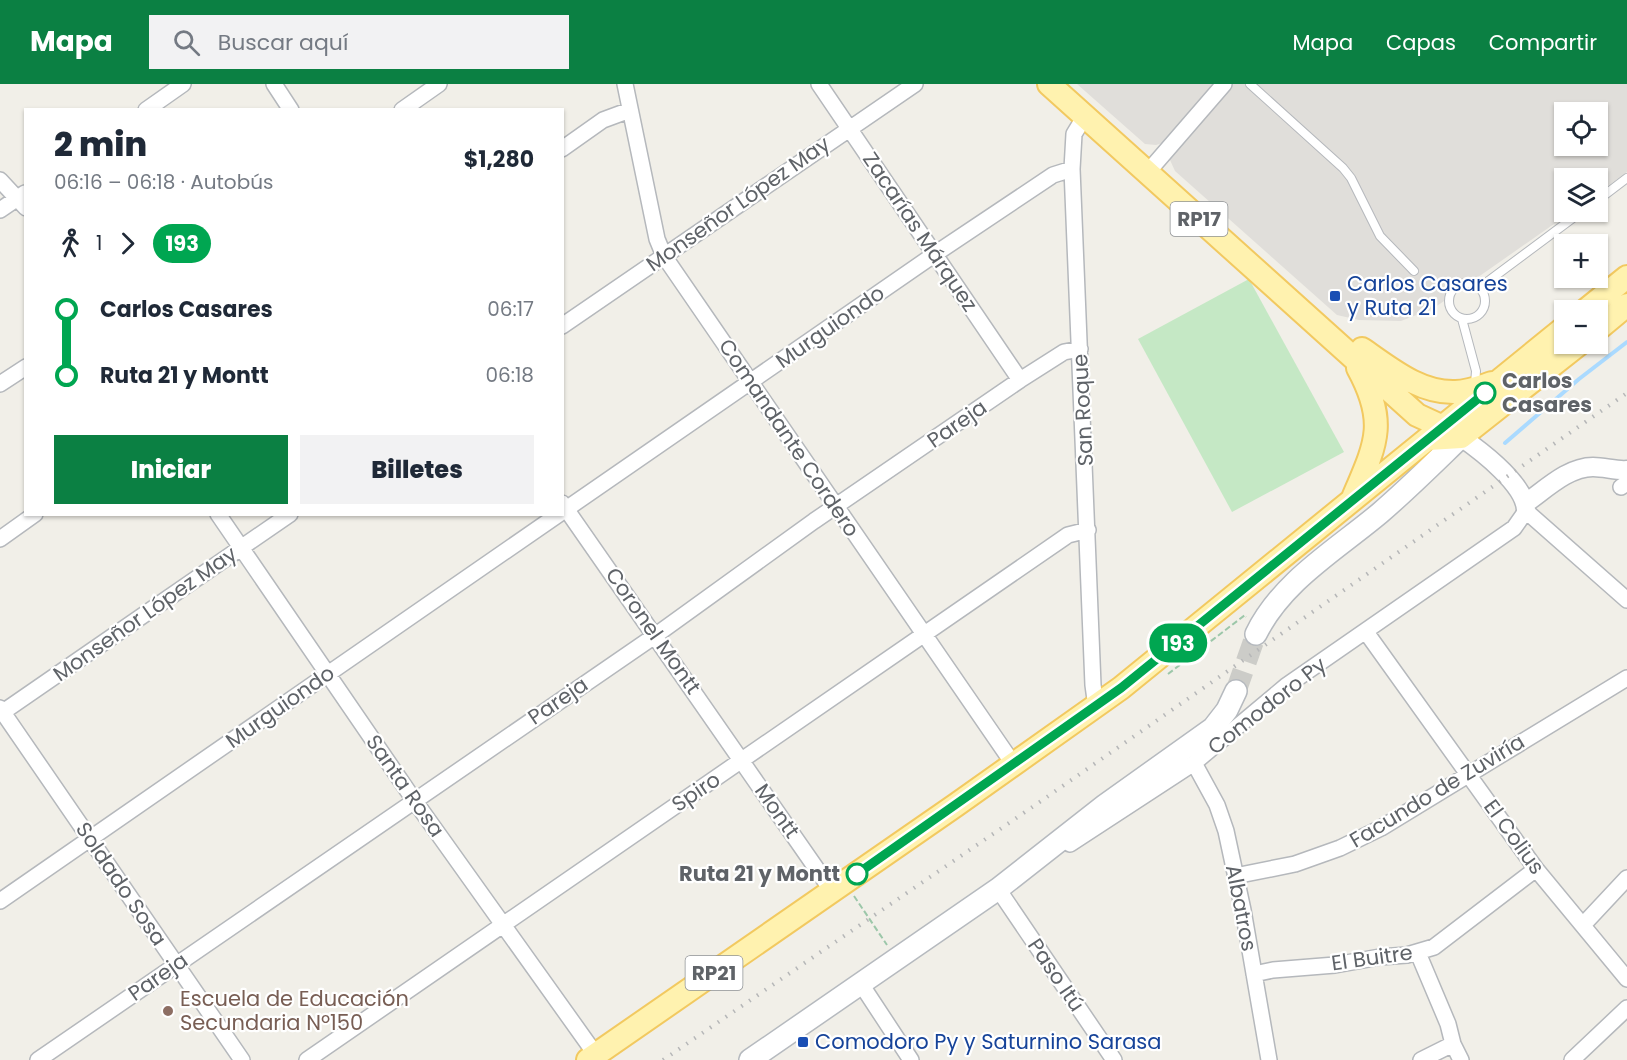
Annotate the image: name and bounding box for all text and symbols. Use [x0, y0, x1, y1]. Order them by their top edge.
search box [149, 15, 569, 69]
text: Mapa [30, 22, 113, 61]
icon: search [170, 26, 203, 59]
text: Buscar aquí [218, 27, 348, 58]
text: Mapa [1292, 28, 1353, 57]
text: Capas [1386, 28, 1456, 57]
text: Compartir [1489, 28, 1597, 57]
map controls [1554, 102, 1608, 354]
button: locate [1554, 102, 1608, 156]
text: 2 min [54, 121, 147, 168]
street label: Monseñor López May [640, 129, 836, 278]
text: $1,280 [464, 144, 534, 175]
street label: Zacarías Márquez [856, 146, 985, 317]
text: 06:16 – 06:18 · Autobús [54, 168, 273, 196]
button: layers [1554, 168, 1608, 222]
road number: RP17 [1170, 202, 1228, 236]
icon: walk [54, 227, 87, 260]
icon: forward [111, 227, 144, 260]
text: 1 [96, 229, 102, 257]
text: 193 [165, 229, 199, 258]
button: + [1554, 234, 1608, 288]
place label: Carlos Casares y Ruta 21 [1347, 269, 1508, 322]
street label: Murguiondo [770, 278, 890, 375]
marker: Carlos Casares y Ruta 21 [1328, 289, 1342, 303]
text: Carlos Casares [100, 294, 273, 325]
text: 06:17 [487, 295, 534, 323]
button: − [1554, 300, 1608, 354]
street label: Comandante Cordero [712, 333, 867, 542]
street label: San Roque [1065, 353, 1100, 467]
text: Ruta 21 y Montt [100, 360, 269, 391]
text: 06:18 [485, 361, 534, 389]
place label: Carlos Casares [1502, 366, 1592, 419]
marker: Carlos Casares [1474, 382, 1496, 404]
street label: Pareja [921, 393, 992, 455]
button: Iniciar [54, 435, 288, 504]
button: Billetes [300, 435, 534, 504]
street label: Monseñor López May [47, 539, 243, 688]
street label: Coronel Montt [599, 562, 708, 700]
line badge: 193 [1144, 624, 1212, 662]
text: 193 [1161, 629, 1195, 658]
street label: Comodoro Py [1201, 650, 1332, 761]
street label: Murguiondo [220, 658, 340, 755]
street label: Pareja [522, 670, 593, 731]
street label: Facundo de Zuviría [1344, 727, 1530, 854]
street label: Santa Rosa [359, 729, 451, 843]
street label: Spiro [666, 765, 726, 818]
street label: Montt [748, 778, 807, 844]
street label: El Colius [1477, 793, 1551, 880]
street label: Soldado Sosa [69, 816, 174, 951]
place label: Ruta 21 y Montt [679, 859, 840, 888]
street label: Albatros [1219, 862, 1264, 954]
marker: Ruta 21 y Montt [846, 863, 868, 885]
street label: Paso Itú [1021, 932, 1092, 1017]
street label: El Buitre [1330, 937, 1414, 978]
street label: Pareja [122, 946, 193, 1008]
road number: RP21 [686, 956, 742, 990]
place label: Escuela de Educación Secundaria Nº150 [180, 984, 409, 1037]
marker: Escuela de Educación Secundaria Nº150 [161, 1004, 175, 1018]
place label: Comodoro Py y Saturnino Sarasa [815, 1027, 1162, 1056]
marker: Comodoro Py y Saturnino Sarasa [796, 1035, 810, 1049]

